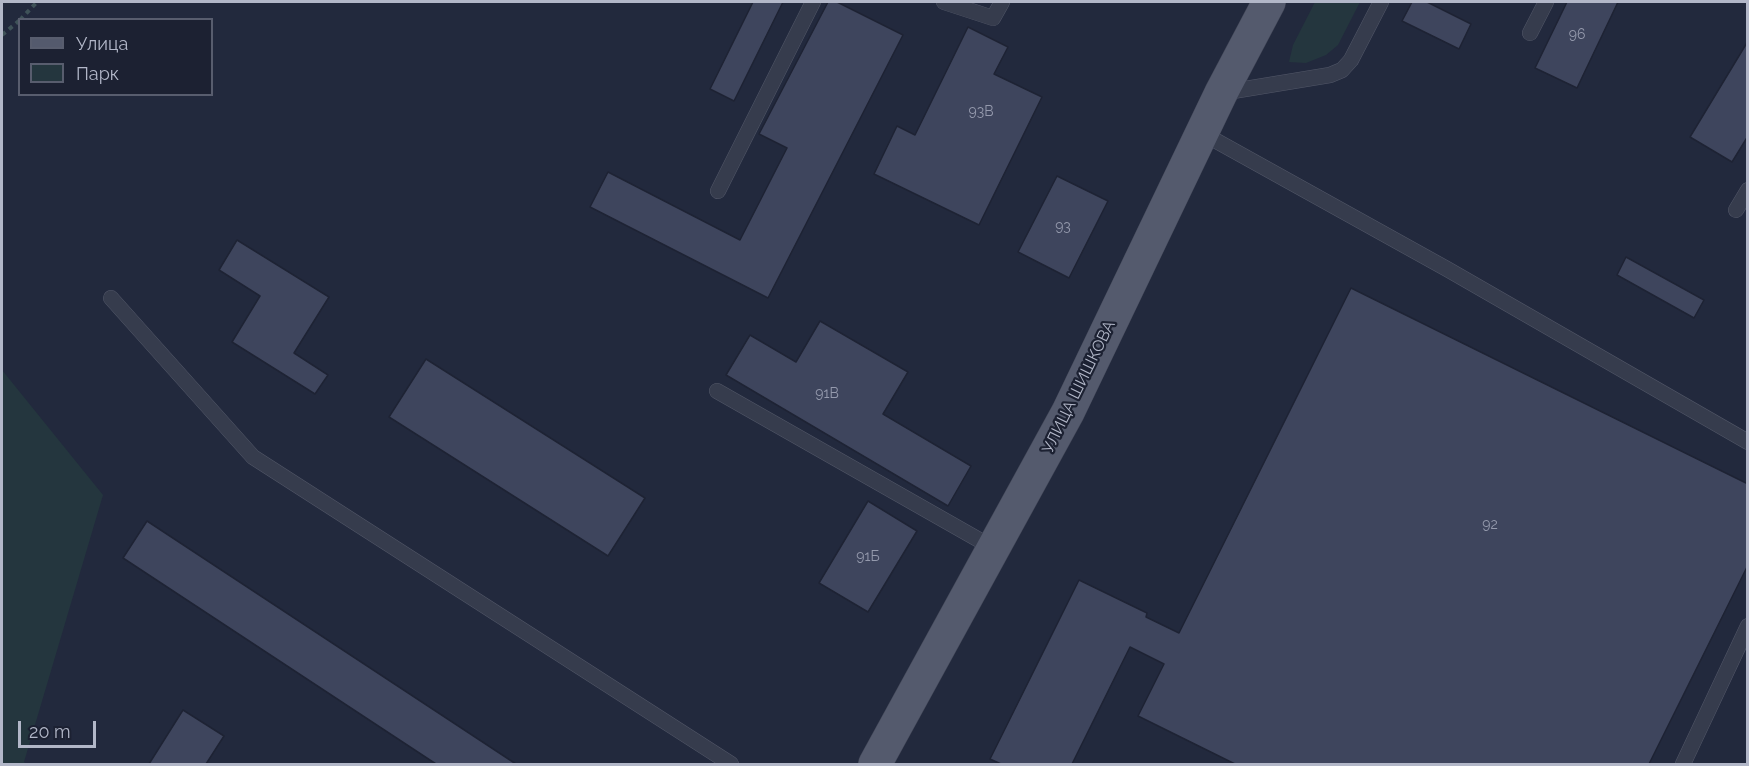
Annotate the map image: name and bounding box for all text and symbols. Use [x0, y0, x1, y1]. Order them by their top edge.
legend [18, 18, 213, 96]
house number: 96 [1569, 27, 1585, 43]
text: Улица [76, 33, 128, 54]
text: Парк [76, 63, 119, 84]
house number: 93В [968, 104, 994, 120]
house number: 93 [1055, 219, 1071, 235]
street label: УЛИЦА ШИШКОВА [1038, 317, 1120, 457]
house number: 91В [815, 386, 839, 402]
house number: 92 [1482, 517, 1498, 533]
house number: 91Б [856, 549, 880, 565]
scale bar [21, 709, 99, 747]
text: 20 m [29, 721, 71, 742]

